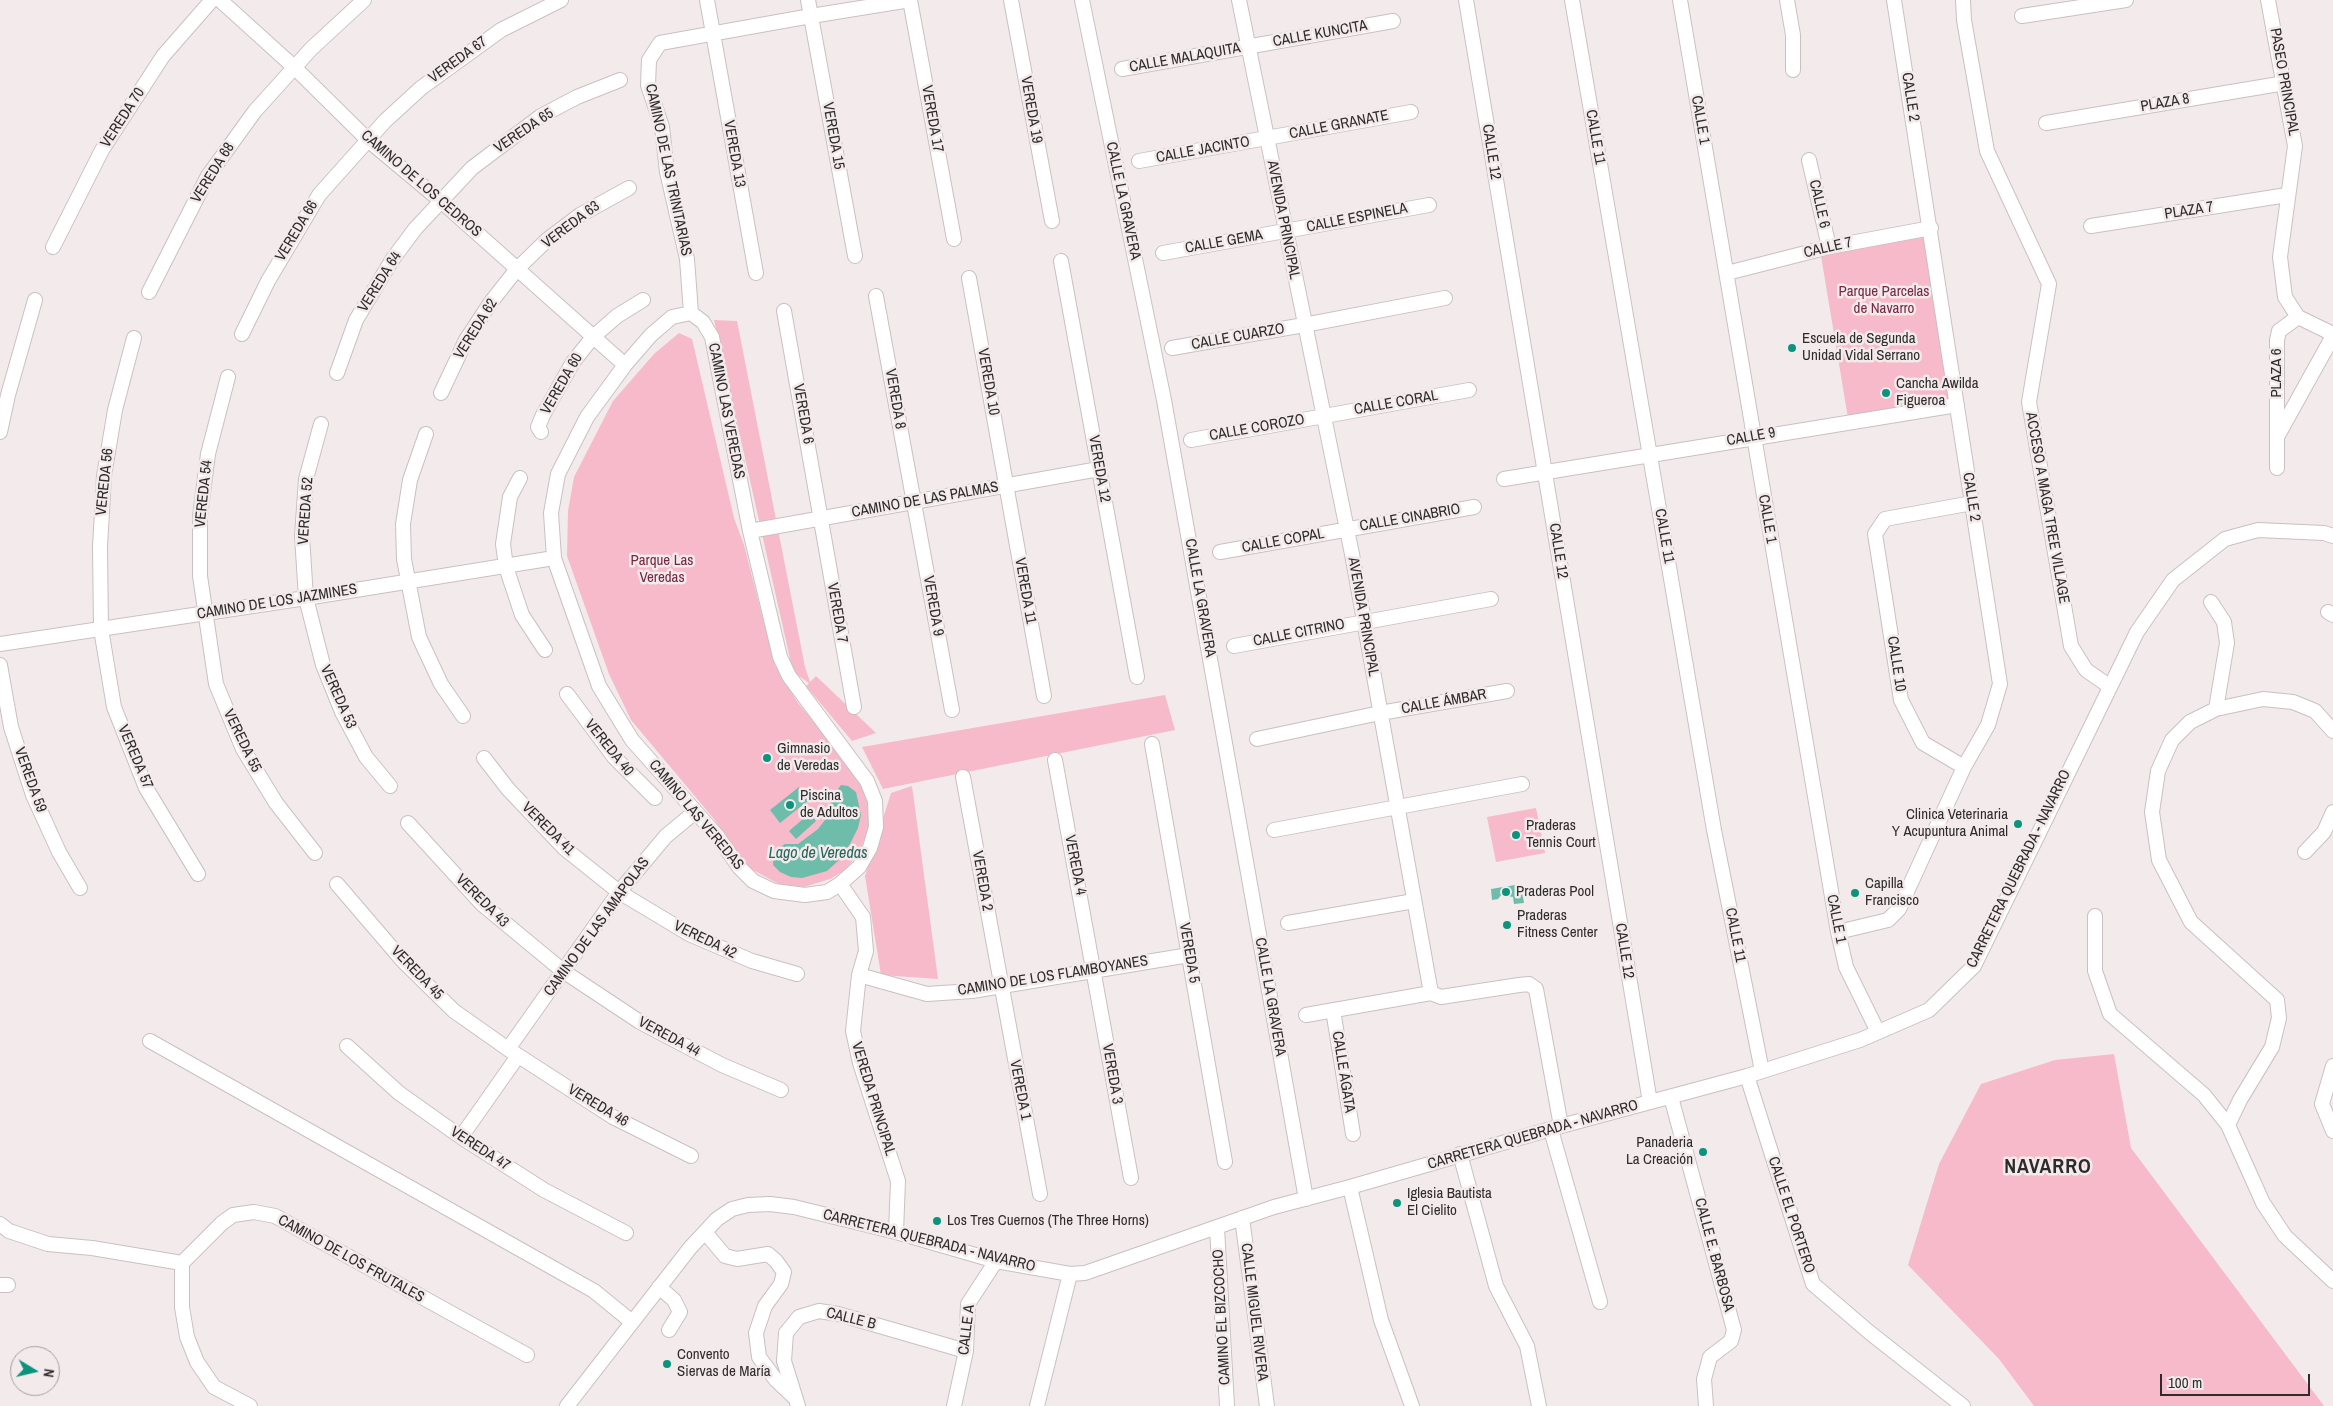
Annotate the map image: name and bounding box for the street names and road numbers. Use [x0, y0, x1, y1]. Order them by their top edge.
street label: CALLE KUNCITA [1271, 17, 1369, 51]
street label: PASEO PRINCIPAL [2266, 27, 2302, 137]
street label: VEREDA 67 [425, 33, 491, 87]
street label: CALLE MALAQUITA [1128, 39, 1242, 77]
street label: CALLE 2 [1897, 71, 1923, 123]
street label: VEREDA 19 [1016, 75, 1046, 145]
street label: CAMINO DE LAS TRINITARIAS [641, 82, 695, 258]
street label: VEREDA 17 [917, 84, 947, 154]
street label: VEREDA 70 [97, 85, 149, 151]
street label: PLAZA 8 [2139, 90, 2191, 116]
street label: CALLE 1 [1687, 94, 1713, 146]
street label: VEREDA 15 [818, 101, 848, 171]
street label: VEREDA 65 [491, 105, 557, 157]
street label: CALLE GRANATE [1288, 107, 1390, 143]
street label: CALLE 11 [1581, 108, 1609, 166]
street label: VEREDA 13 [719, 119, 749, 189]
street label: CALLE 12 [1478, 123, 1504, 181]
street label: CAMINO DE LOS CEDROS [357, 127, 485, 241]
street label: CALLE JACINTO [1155, 133, 1251, 167]
street label: VEREDA 68 [187, 140, 239, 206]
street label: CALLE LA GRAVERA [1102, 140, 1144, 262]
street label: AVENIDA PRINCIPAL [1263, 159, 1303, 281]
street label: CALLE 6 [1805, 178, 1833, 230]
street label: VEREDA 66 [272, 197, 322, 265]
street label: VEREDA 63 [539, 197, 603, 253]
street label: PLAZA 7 [2163, 198, 2215, 224]
street label: CALLE ESPINELA [1305, 199, 1409, 237]
street label: CALLE GEMA [1184, 226, 1264, 258]
street label: CALLE 7 [1802, 234, 1854, 262]
street label: VEREDA 64 [354, 249, 406, 315]
street label: VEREDA 62 [450, 296, 502, 362]
street label: CALLE CUARZO [1190, 320, 1286, 354]
street label: CAMINO LAS VEREDAS [704, 342, 748, 480]
street label: VEREDA 10 [973, 347, 1003, 417]
street label: PLAZA 6 [2268, 348, 2286, 398]
street label: VEREDA 60 [537, 350, 587, 418]
street label: VEREDA 8 [881, 367, 909, 431]
street label: VEREDA 6 [789, 382, 817, 446]
street label: CALLE CORAL [1353, 387, 1439, 419]
street label: CALLE COROZO [1208, 411, 1306, 445]
street label: ACCESO A MAGA TREE VILLAGE [2021, 411, 2073, 605]
street label: CALLE 9 [1725, 424, 1777, 450]
street label: VEREDA 12 [1084, 434, 1114, 504]
street label: VEREDA 56 [93, 447, 117, 517]
street label: VEREDA 54 [192, 459, 216, 529]
street label: CALLE 2 [1958, 471, 1984, 523]
street label: VEREDA 52 [295, 477, 317, 545]
street label: CAMINO DE LAS PALMAS [850, 478, 1000, 522]
street label: CALLE 1 [1754, 493, 1780, 545]
street label: CALLE CINABRIO [1358, 500, 1462, 536]
street label: CALLE 11 [1650, 507, 1678, 565]
street label: CALLE 12 [1545, 522, 1571, 580]
street label: CALLE COPAL [1240, 525, 1326, 557]
street label: CALLE LA GRAVERA [1181, 537, 1219, 659]
street label: AVENIDA PRINCIPAL [1344, 556, 1382, 678]
street label: VEREDA 11 [1010, 557, 1040, 625]
street label: VEREDA 9 [919, 574, 947, 638]
street label: CAMINO DE LOS JAZMINES [196, 580, 358, 624]
street label: VEREDA 7 [823, 581, 851, 645]
street label: CALLE CITRINO [1252, 615, 1346, 651]
street label: CALLE 10 [1883, 635, 1909, 693]
street label: VEREDA 53 [316, 662, 360, 732]
street label: CALLE ÁMBAR [1400, 686, 1488, 718]
street label: VEREDA 55 [219, 707, 265, 775]
street label: VEREDA 40 [581, 716, 637, 780]
street label: VEREDA 57 [113, 722, 157, 792]
street label: VEREDA 59 [10, 745, 50, 815]
street label: CAMINO LAS VEREDAS [645, 756, 747, 874]
street label: CARRETERA QUEBRADA - NAVARRO [1963, 767, 2075, 971]
street label: VEREDA 41 [518, 799, 578, 859]
street label: VEREDA 4 [1060, 833, 1090, 897]
street label: VEREDA 2 [968, 849, 996, 913]
street label: CAMINO DE LAS AMAPOLAS [540, 854, 654, 1000]
street label: VEREDA 43 [452, 871, 512, 931]
street label: CALLE 1 [1822, 893, 1850, 945]
street label: CALLE 11 [1721, 906, 1749, 964]
street label: VEREDA 42 [671, 917, 739, 963]
street label: VEREDA 5 [1175, 921, 1203, 985]
street label: CALLE 12 [1611, 922, 1637, 980]
street label: CALLE LA GRAVERA [1251, 936, 1289, 1058]
street label: VEREDA 45 [387, 942, 447, 1004]
street label: CAMINO DE LOS FLAMBOYANES [957, 952, 1149, 1000]
street label: VEREDA 44 [635, 1013, 703, 1061]
street label: CALLE ÁGATA [1328, 1030, 1358, 1114]
street label: VEREDA PRINCIPAL [847, 1040, 899, 1158]
street label: VEREDA 3 [1098, 1042, 1126, 1106]
street label: VEREDA 1 [1005, 1058, 1035, 1122]
street label: VEREDA 46 [564, 1081, 632, 1131]
street label: CARRETERA QUEBRADA - NAVARRO [1426, 1096, 1640, 1174]
street label: VEREDA 47 [447, 1123, 513, 1175]
street label: CALLE EL PORTERO [1764, 1154, 1818, 1276]
street label: CALLE E. BARBOSA [1690, 1196, 1738, 1314]
street label: CARRETERA QUEBRADA - NAVARRO [821, 1206, 1037, 1276]
street label: CAMINO DE LOS FRUTALES [275, 1211, 427, 1307]
street label: CALLE MIGUEL RIVERA [1237, 1242, 1271, 1382]
street label: CAMINO EL BIZCOCHO [1209, 1249, 1235, 1385]
street label: CALLE B [824, 1304, 878, 1334]
street label: CALLE A [955, 1304, 979, 1356]

